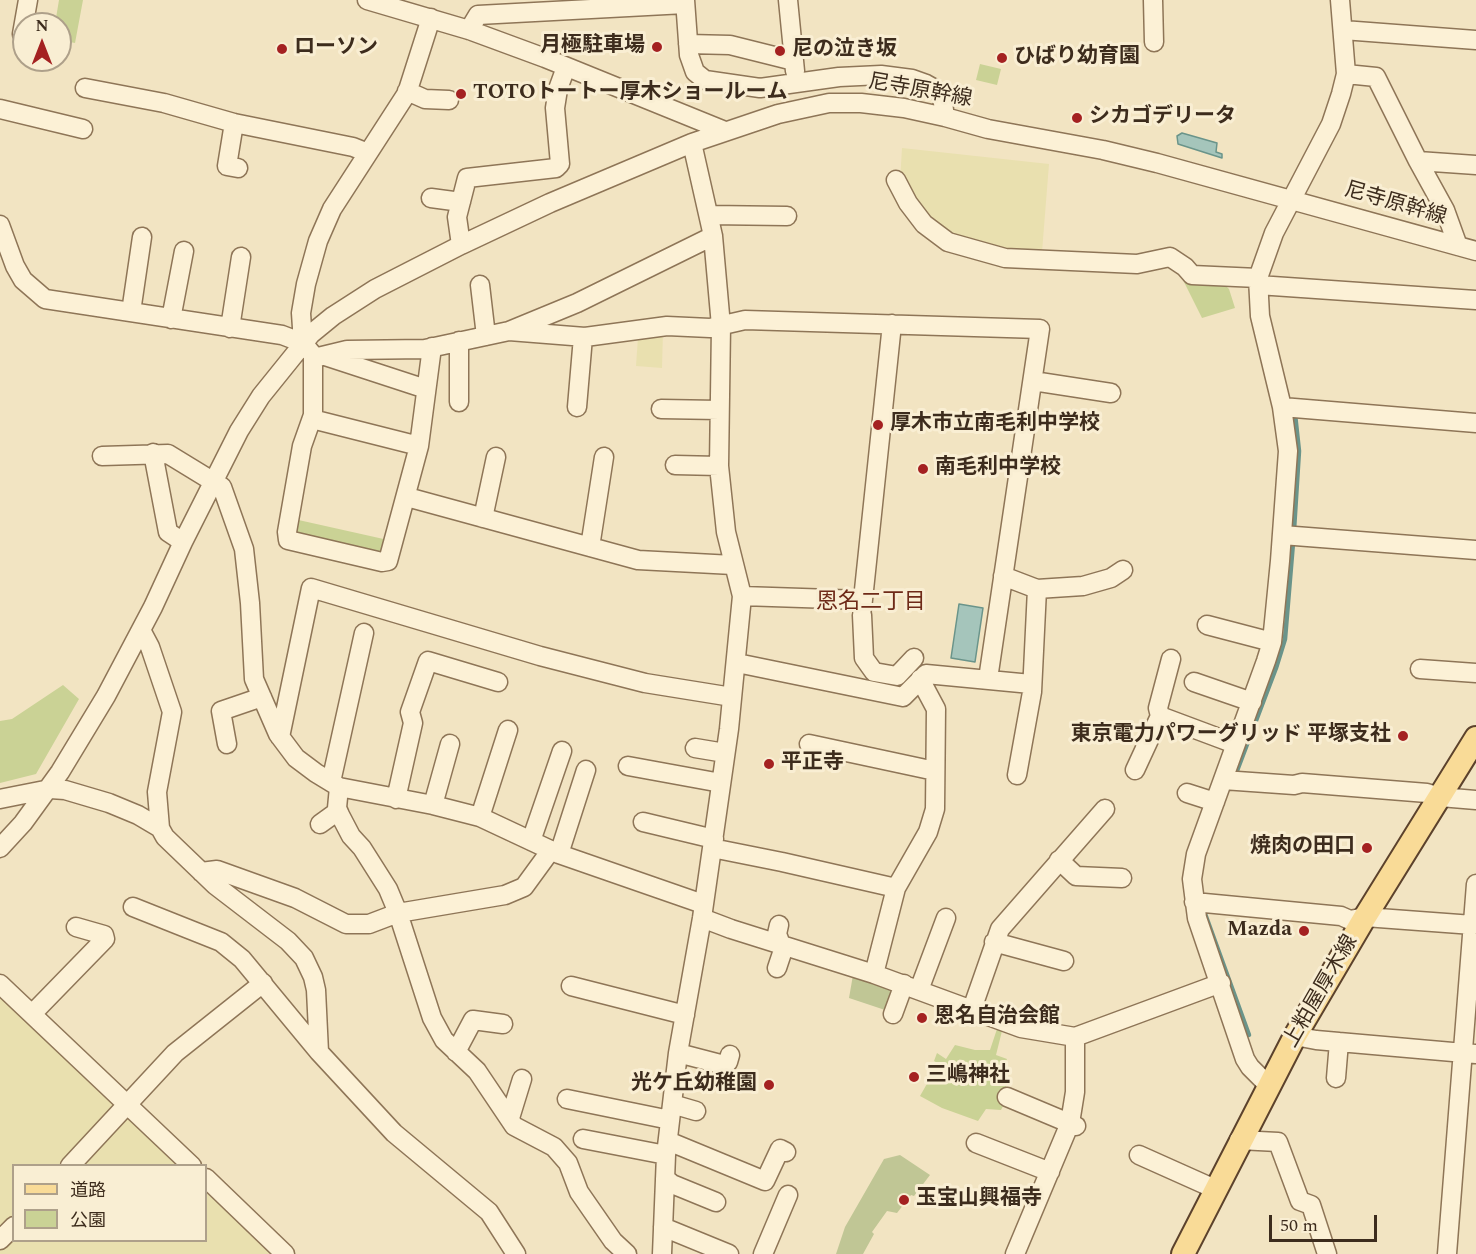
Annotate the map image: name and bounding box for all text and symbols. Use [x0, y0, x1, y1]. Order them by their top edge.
north arrow [12, 12, 72, 72]
text: N [35, 14, 49, 38]
place label: 月極駐車場 [540, 34, 645, 60]
place label: ローソン [294, 36, 378, 62]
place label: 尼の泣き坂 [792, 38, 897, 64]
marker: 月極駐車場 [650, 40, 664, 54]
marker: ローソン [275, 42, 289, 56]
marker: 尼の泣き坂 [773, 44, 787, 58]
place label: ひばり幼育園 [1014, 45, 1140, 71]
marker: ひばり幼育園 [995, 51, 1009, 65]
street label: 尼寺原幹線 [866, 70, 974, 114]
place label: TOTOトートー厚木ショールーム [473, 81, 788, 107]
marker: TOTOトートー厚木ショールーム [454, 87, 468, 101]
place label: シカゴデリータ [1089, 105, 1236, 131]
marker: シカゴデリータ [1070, 111, 1084, 125]
street label: 尼寺原幹線 [1341, 178, 1449, 232]
place label: 厚木市立南毛利中学校 [890, 412, 1100, 438]
marker: 厚木市立南毛利中学校 [871, 418, 885, 432]
place label: 南毛利中学校 [935, 456, 1061, 482]
marker: 南毛利中学校 [916, 462, 930, 476]
district label: 恩名二丁目 [816, 591, 926, 617]
place label: 東京電力パワーグリッド 平塚支社 [1071, 723, 1391, 749]
marker: 東京電力パワーグリッド 平塚支社 [1396, 729, 1410, 743]
place label: 平正寺 [781, 751, 844, 777]
marker: 平正寺 [762, 757, 776, 771]
place label: 焼肉の田口 [1250, 835, 1355, 861]
marker: 焼肉の田口 [1360, 841, 1374, 855]
place label: Mazda [1227, 918, 1292, 944]
marker: Mazda [1297, 924, 1311, 938]
street label: 上粕屋厚木線 [1280, 931, 1364, 1053]
place label: 恩名自治会館 [934, 1005, 1060, 1031]
marker: 恩名自治会館 [915, 1011, 929, 1025]
place label: 三嶋神社 [926, 1064, 1010, 1090]
marker: 三嶋神社 [907, 1070, 921, 1084]
place label: 光ケ丘幼稚園 [631, 1072, 757, 1098]
marker: 光ケ丘幼稚園 [762, 1078, 776, 1092]
legend [12, 1164, 207, 1242]
text: 道路 [70, 1177, 106, 1204]
place label: 玉宝山興福寺 [916, 1187, 1042, 1213]
marker: 玉宝山興福寺 [897, 1193, 911, 1207]
scale bar [1272, 1203, 1380, 1241]
text: 公園 [70, 1207, 106, 1234]
text: 50 m [1280, 1212, 1318, 1239]

